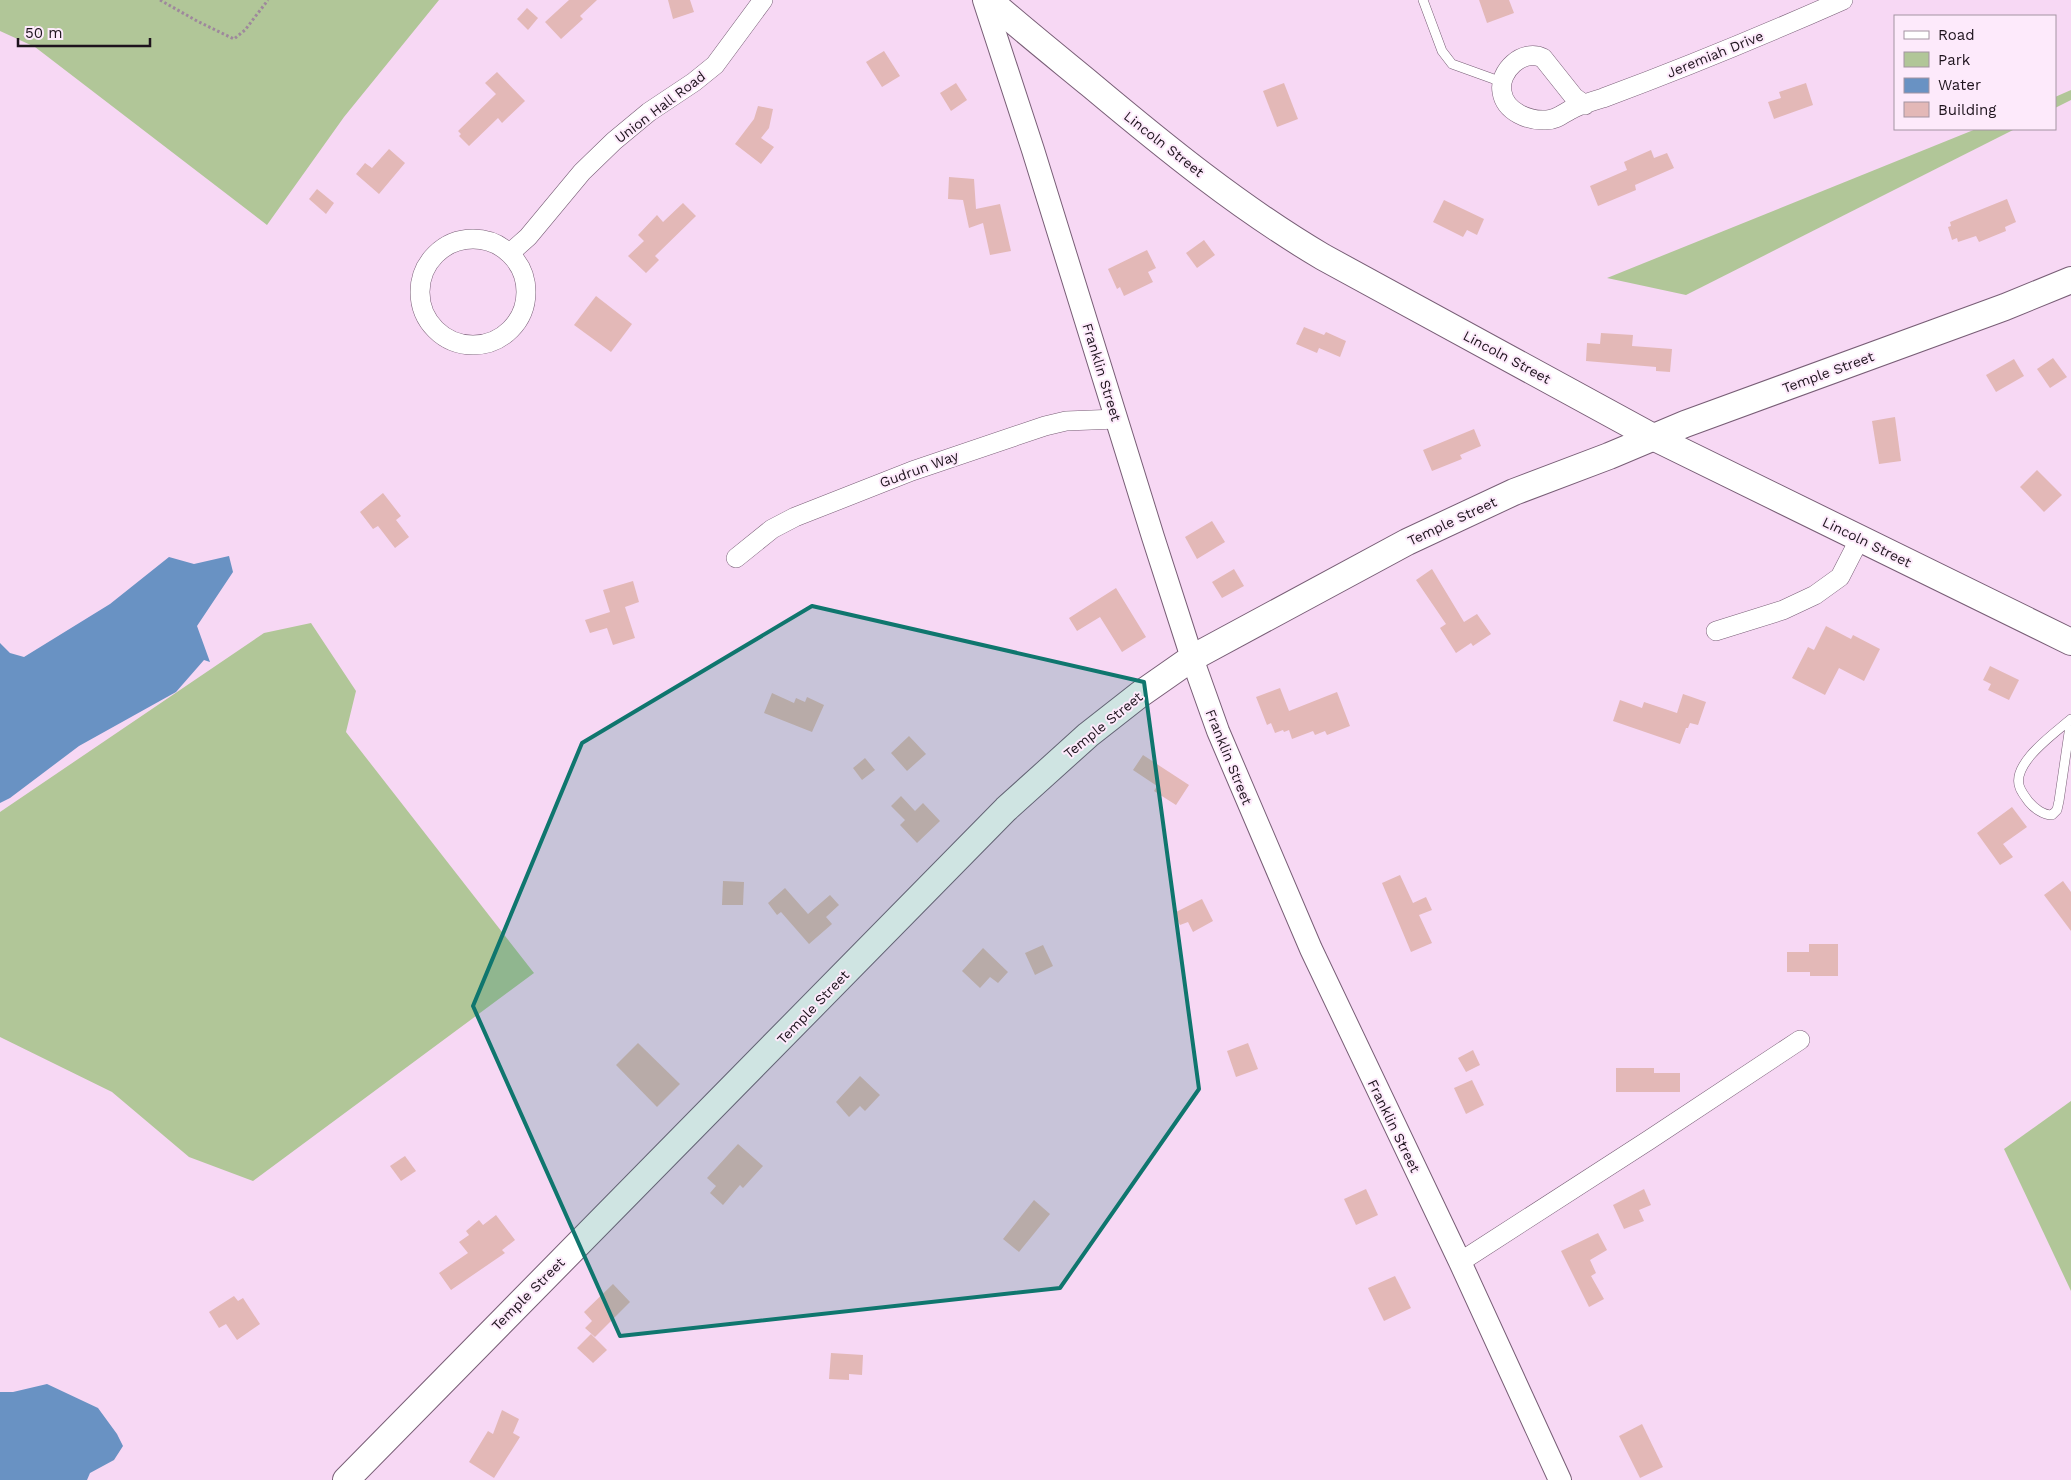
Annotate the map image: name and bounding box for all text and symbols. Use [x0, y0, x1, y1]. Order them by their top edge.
scale bar [18, 15, 150, 47]
legend [1894, 15, 2056, 130]
text: 50 m [25, 24, 62, 42]
text: Road [1938, 26, 1975, 44]
street label: Jeremiah Drive [1664, 27, 1766, 81]
text: Park [1938, 51, 1971, 69]
street label: Union Hall Road [612, 68, 708, 146]
text: Water [1938, 76, 1981, 94]
text: Building [1938, 101, 1996, 119]
street label: Lincoln Street [1121, 108, 1207, 180]
street label: Franklin Street [1079, 321, 1125, 423]
street label: Lincoln Street [1460, 327, 1554, 387]
street label: Temple Street [1780, 348, 1876, 396]
street label: Gudrun Way [877, 447, 961, 491]
street label: Temple Street [1405, 493, 1499, 549]
street label: Lincoln Street [1820, 514, 1914, 570]
street label: Temple Street [1061, 688, 1146, 762]
street label: Franklin Street [1203, 707, 1255, 807]
street label: Temple Street [774, 967, 852, 1047]
street label: Franklin Street [1365, 1077, 1424, 1175]
street label: Temple Street [488, 1254, 568, 1334]

